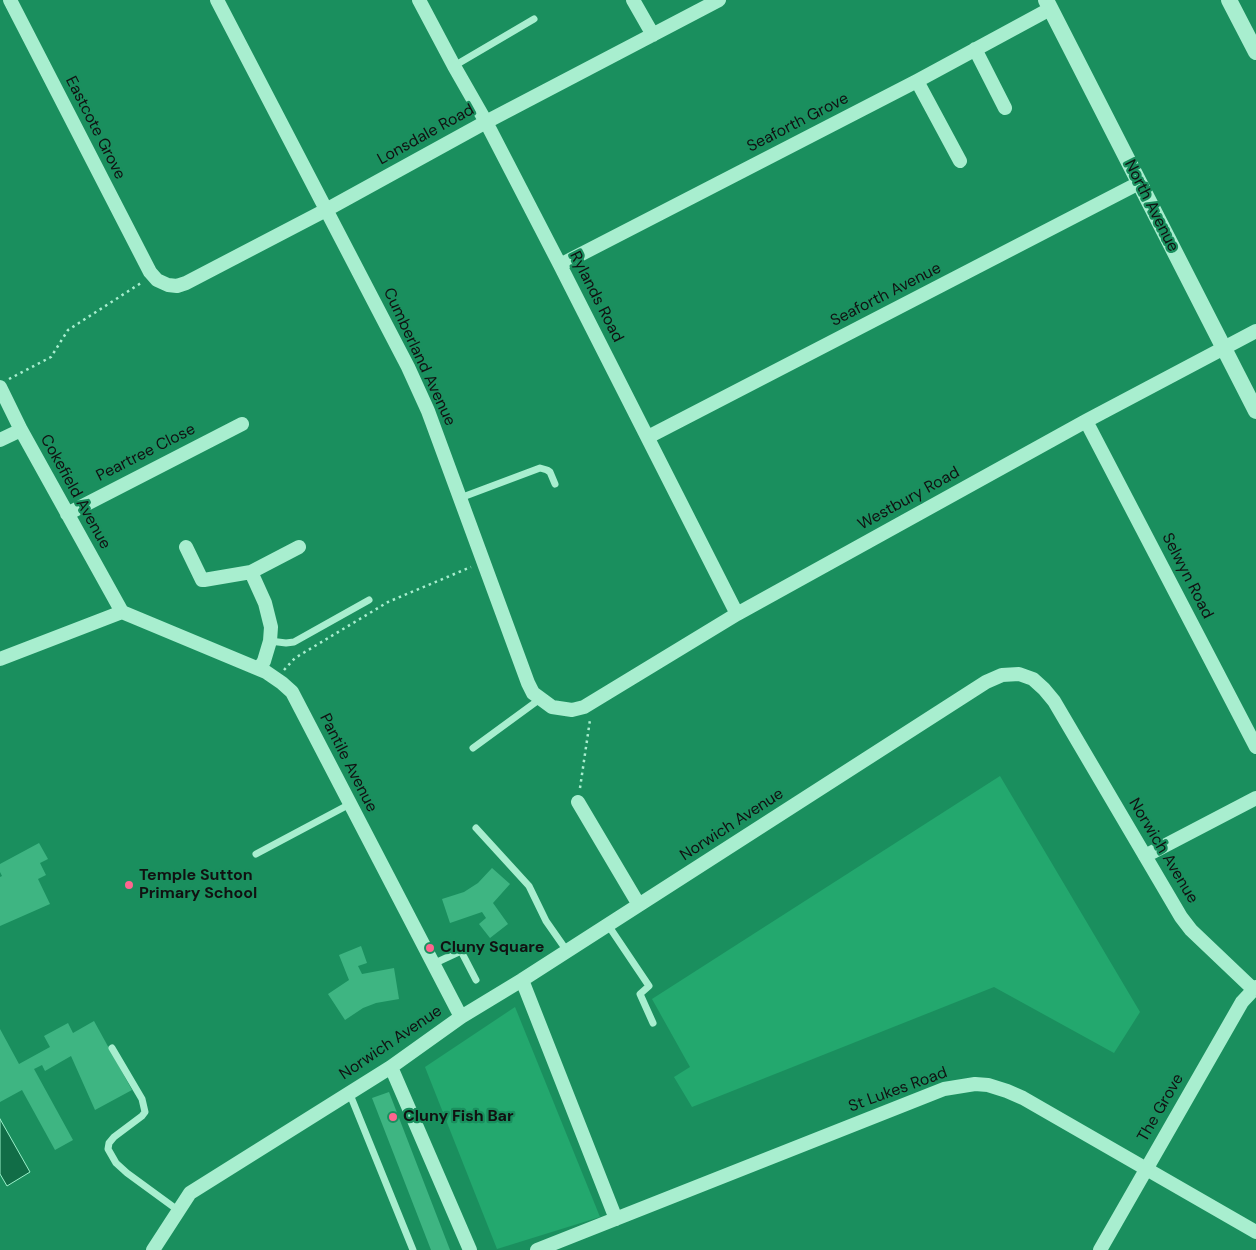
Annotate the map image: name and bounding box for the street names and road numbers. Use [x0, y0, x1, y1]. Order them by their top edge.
street label: Eastcote Grove [61, 73, 129, 183]
street label: Seaforth Grove [744, 89, 852, 157]
street label: Lonsdale Road [374, 100, 478, 170]
street label: North Avenue [1120, 157, 1182, 255]
street label: Rylands Road [565, 248, 627, 346]
street label: Seaforth Avenue [827, 259, 945, 331]
street label: Cumberland Avenue [379, 285, 459, 429]
street label: Peartree Close [93, 420, 199, 486]
street label: Cokefield Avenue [36, 431, 114, 553]
street label: Westbury Road [855, 463, 963, 535]
street label: Selwyn Road [1157, 530, 1217, 622]
street label: Pantile Avenue [315, 710, 381, 816]
street label: Norwich Avenue [677, 784, 787, 866]
street label: Norwich Avenue [1124, 795, 1202, 907]
street label: Norwich Avenue [336, 1002, 446, 1084]
street label: St Lukes Road [846, 1063, 950, 1117]
street label: The Grove [1134, 1071, 1188, 1145]

